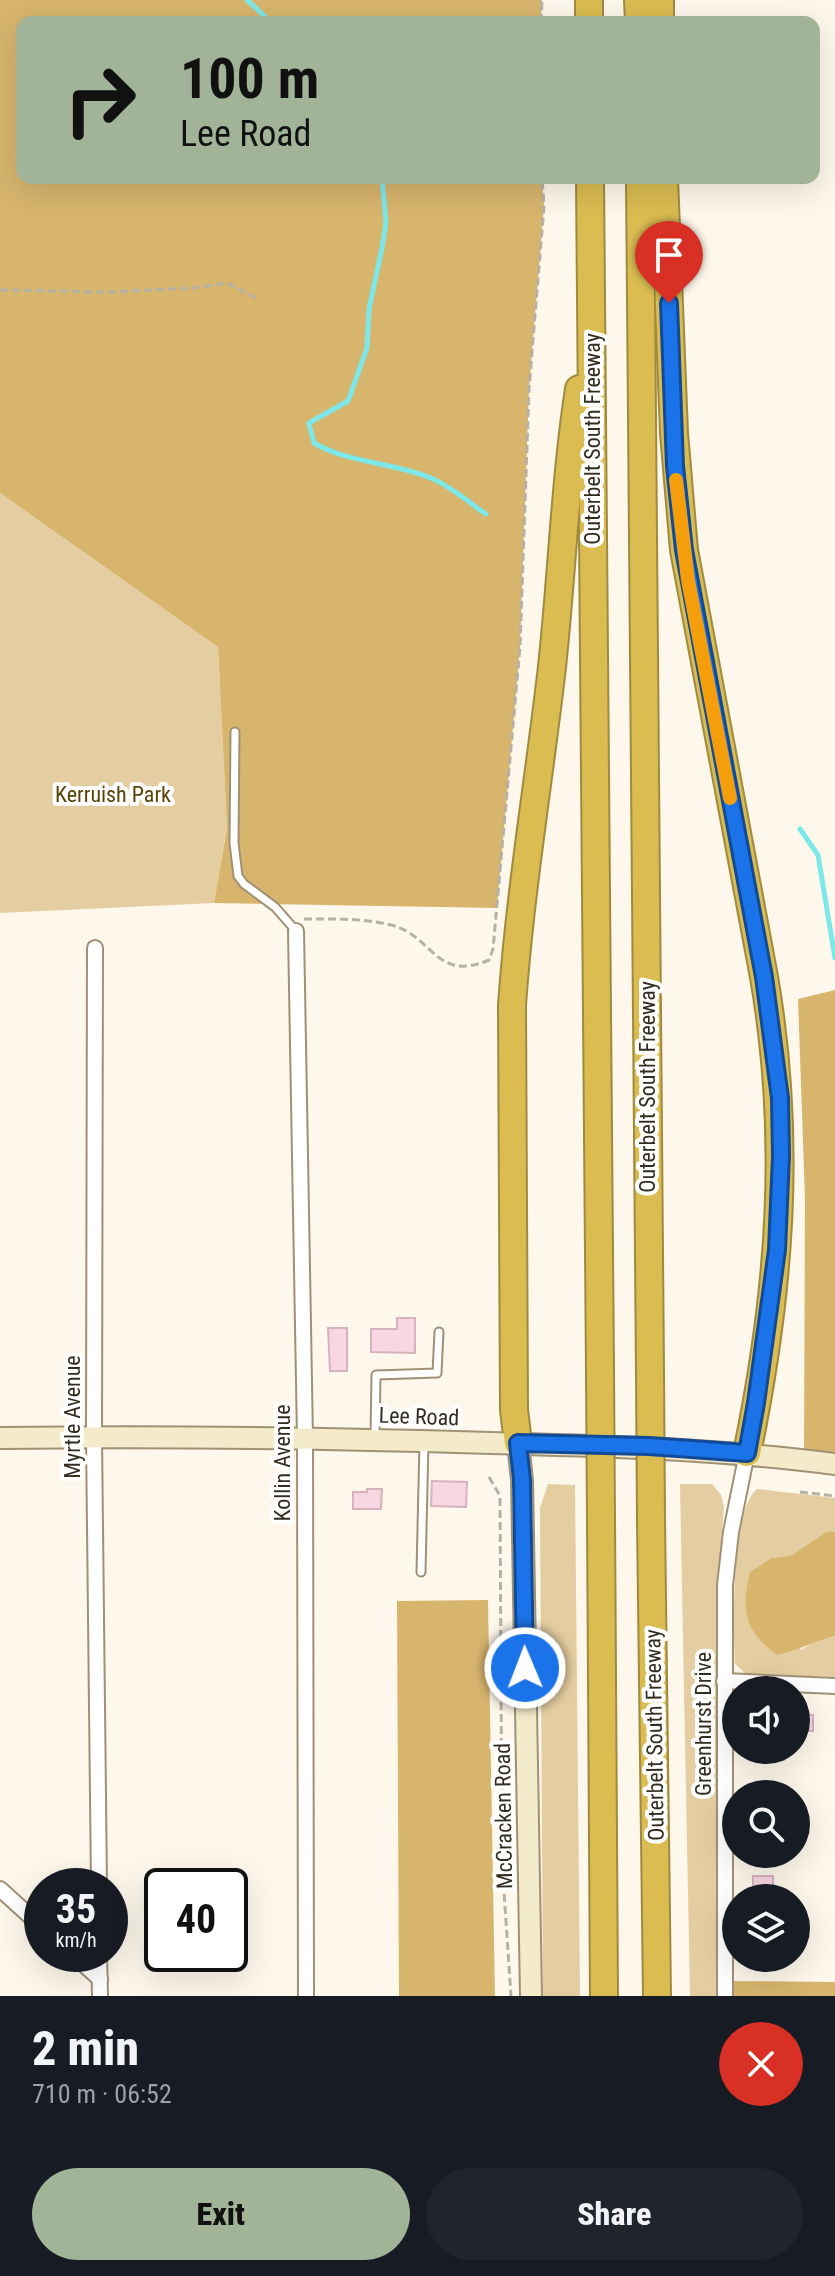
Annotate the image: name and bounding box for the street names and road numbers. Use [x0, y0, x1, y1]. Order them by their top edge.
street label: Outerbelt South Freeway [580, 333, 605, 545]
street label: Outerbelt South Freeway [635, 981, 660, 1193]
street label: Myrtle Avenue [60, 1355, 85, 1479]
street label: Lee Road [378, 1403, 460, 1430]
street label: Kollin Avenue [270, 1405, 295, 1521]
street label: Outerbelt South Freeway [640, 1629, 669, 1841]
street label: Greenhurst Drive [691, 1652, 716, 1796]
street label: McCracken Road [490, 1743, 517, 1889]

